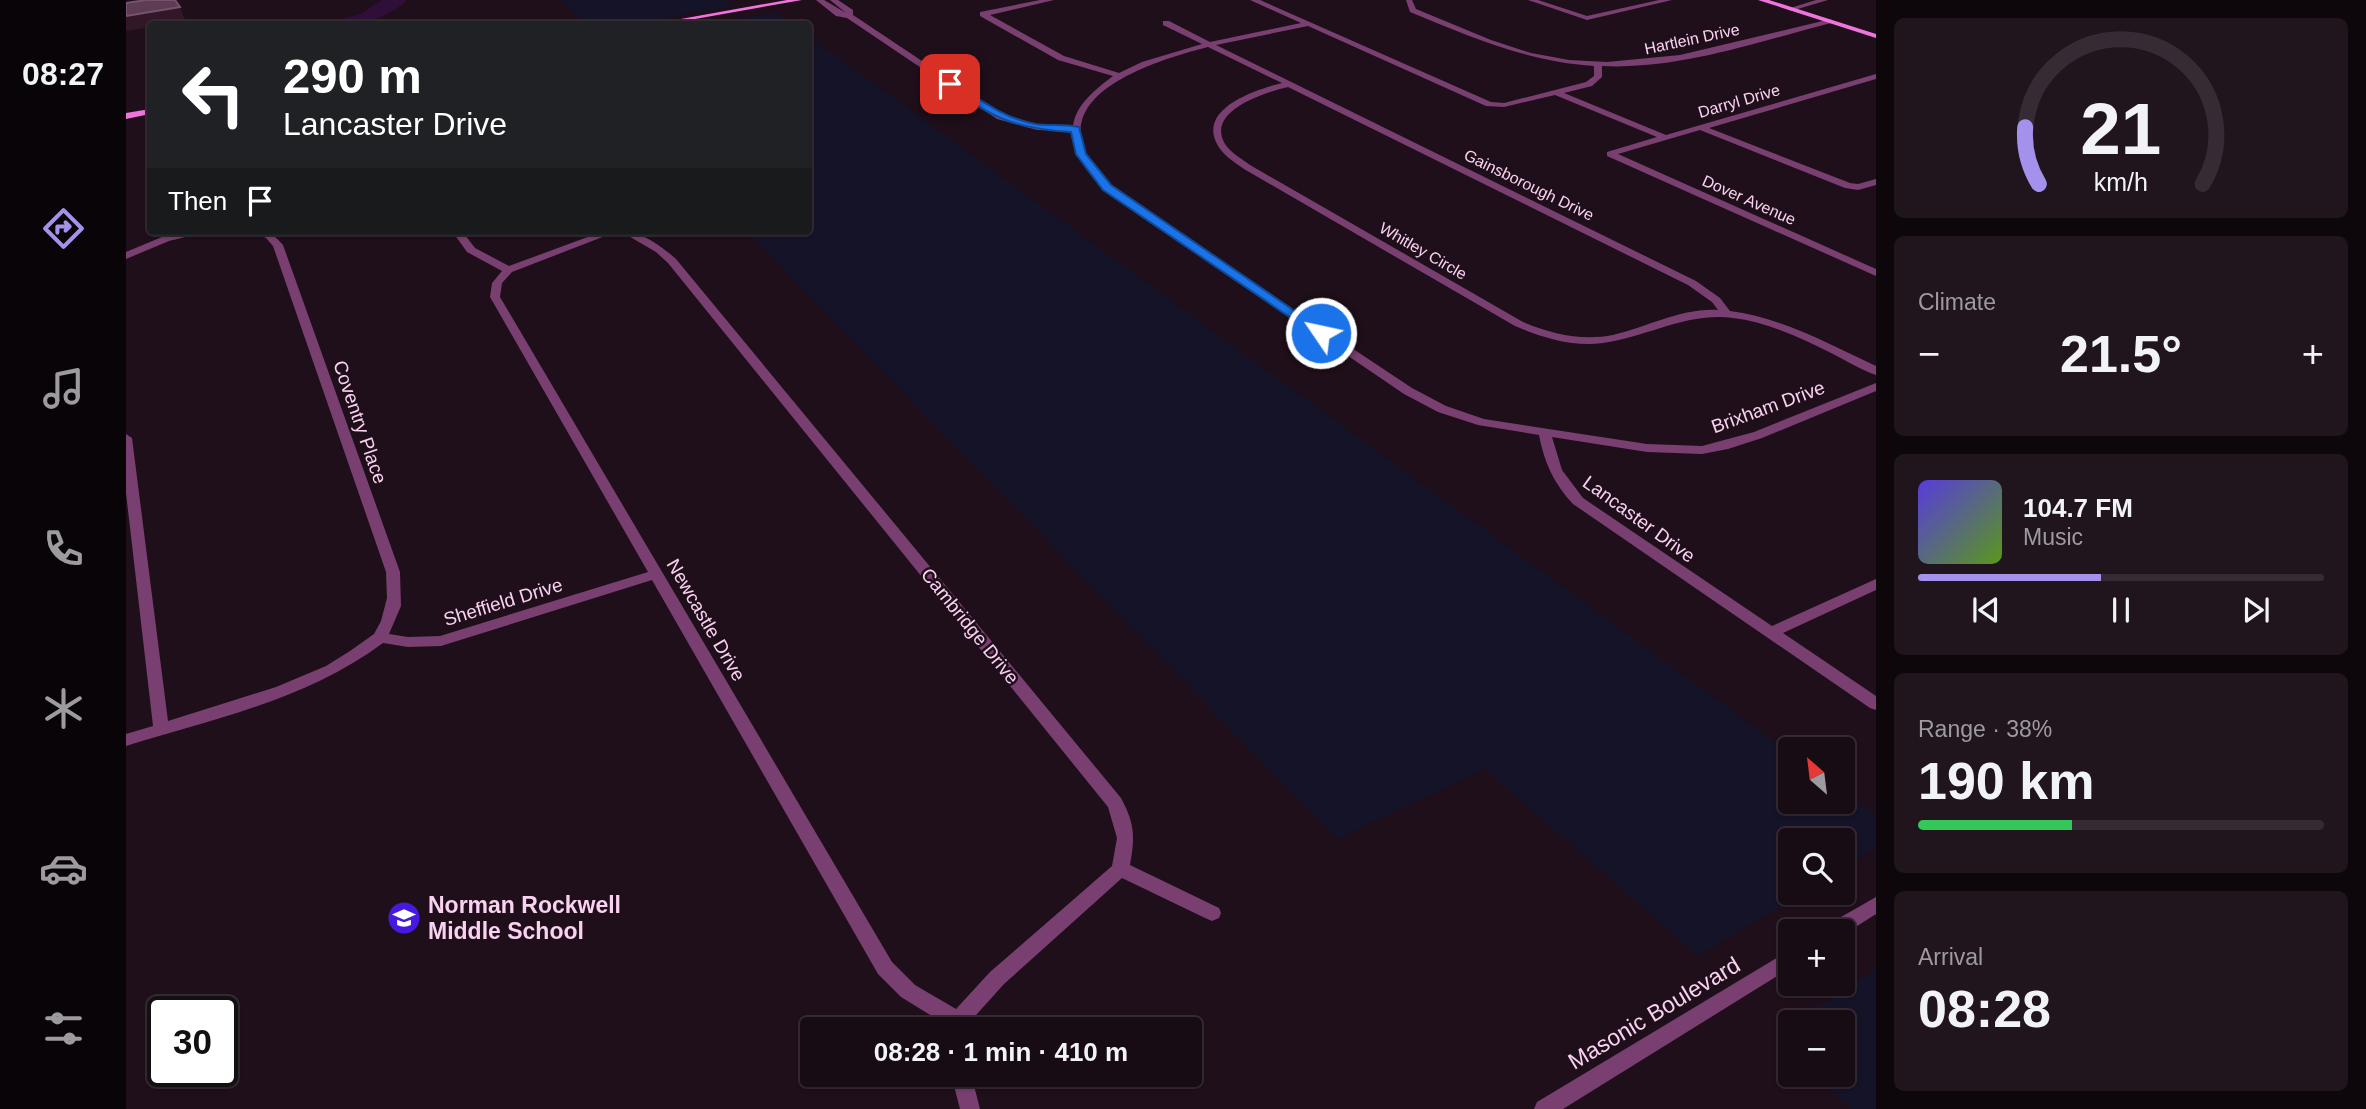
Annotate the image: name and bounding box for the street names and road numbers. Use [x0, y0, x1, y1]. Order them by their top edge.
street label: Hartlein Drive [1643, 21, 1741, 57]
street label: Darryl Drive [1696, 81, 1782, 121]
street label: Gainsborough Drive [1461, 146, 1597, 224]
street label: Dover Avenue [1700, 172, 1798, 228]
street label: Whitley Circle [1376, 219, 1470, 283]
street label: Coventry Place [329, 358, 391, 486]
street label: Brixham Drive [1708, 377, 1828, 437]
street label: Lancaster Drive [1579, 471, 1699, 567]
street label: Newcastle Drive [663, 555, 749, 685]
street label: Cambridge Drive [917, 564, 1023, 688]
street label: Sheffield Drive [441, 574, 565, 630]
street label: Masonic Boulevard [1563, 951, 1745, 1075]

